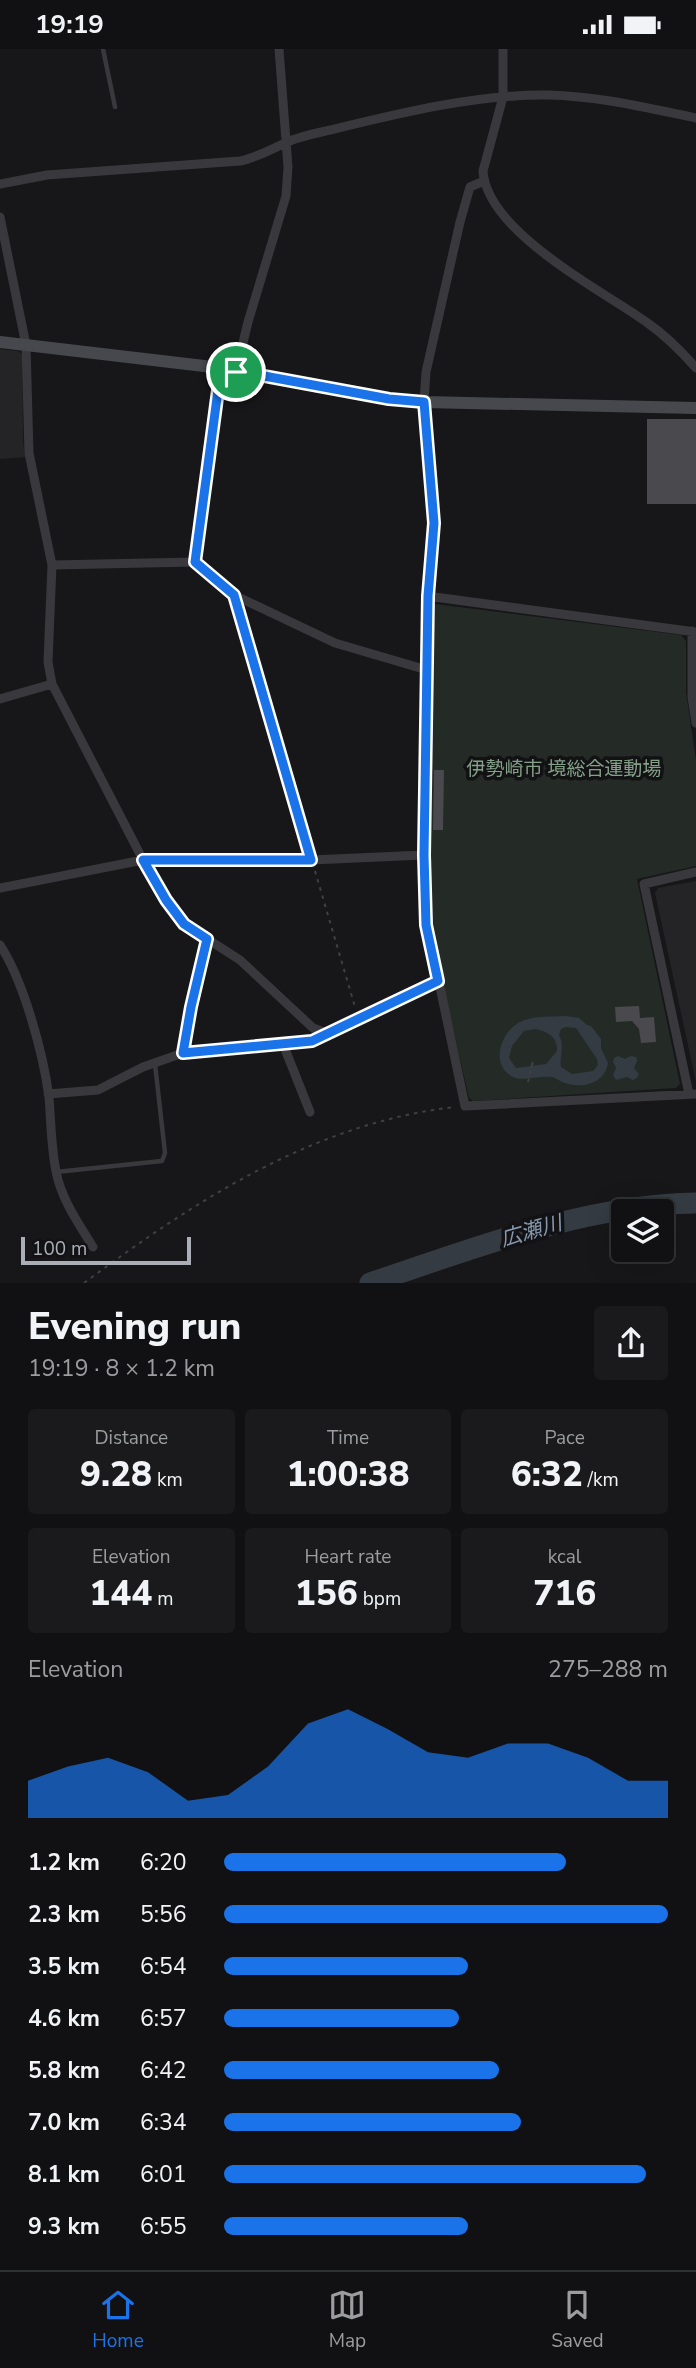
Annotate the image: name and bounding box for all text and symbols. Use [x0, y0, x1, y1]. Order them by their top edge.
text: 19:19 [35, 7, 104, 42]
pin [206, 342, 266, 402]
icon: arrive [217, 353, 255, 391]
park label: 伊勢崎市 境総合運動場 [467, 756, 661, 782]
map controls [611, 1199, 674, 1262]
button: layers [611, 1199, 674, 1262]
water label: 広瀬川 [497, 1208, 567, 1253]
scale bar [21, 1234, 191, 1266]
text: 100 m [32, 1236, 87, 1262]
text: Evening run [28, 1301, 241, 1352]
button: share [594, 1306, 668, 1380]
text: 19:19 · 8 × 1.2 km [28, 1353, 215, 1384]
text: Distance [94, 1425, 168, 1451]
text: Time [327, 1425, 369, 1451]
text: Pace [544, 1425, 585, 1451]
text: 9.28 [80, 1451, 152, 1498]
text: 1:00:38 [286, 1451, 410, 1498]
text: 6:32 [511, 1451, 583, 1498]
text: km [152, 1467, 183, 1493]
text: /km [583, 1467, 619, 1493]
text: Elevation [92, 1544, 171, 1570]
text: Heart rate [305, 1544, 391, 1570]
text: kcal [548, 1544, 582, 1570]
text: 144 [89, 1570, 152, 1617]
text: 156 [295, 1570, 358, 1617]
text: 716 [533, 1570, 596, 1617]
text: m [152, 1586, 173, 1612]
text: bpm [358, 1586, 401, 1612]
text: Elevation [28, 1654, 123, 1685]
text: 275–288 m [548, 1654, 668, 1685]
text: 1.2 km [28, 1847, 100, 1878]
text: 6:20 [140, 1847, 187, 1878]
text: 2.3 km [28, 1899, 100, 1930]
text: 5:56 [140, 1899, 187, 1930]
text: 3.5 km [28, 1951, 100, 1982]
text: 6:54 [140, 1951, 187, 1982]
text: 4.6 km [28, 2003, 100, 2034]
text: 6:57 [140, 2003, 187, 2034]
text: 5.8 km [28, 2055, 100, 2086]
text: 6:42 [140, 2055, 187, 2086]
text: 7.0 km [28, 2107, 100, 2138]
text: 6:34 [140, 2107, 187, 2138]
text: 8.1 km [28, 2159, 100, 2190]
text: 6:01 [140, 2159, 187, 2190]
text: 9.3 km [28, 2211, 100, 2242]
text: 6:55 [140, 2211, 187, 2242]
tab: Home [92, 2286, 144, 2354]
tab: Map [328, 2286, 366, 2354]
tab: Saved [551, 2286, 604, 2354]

